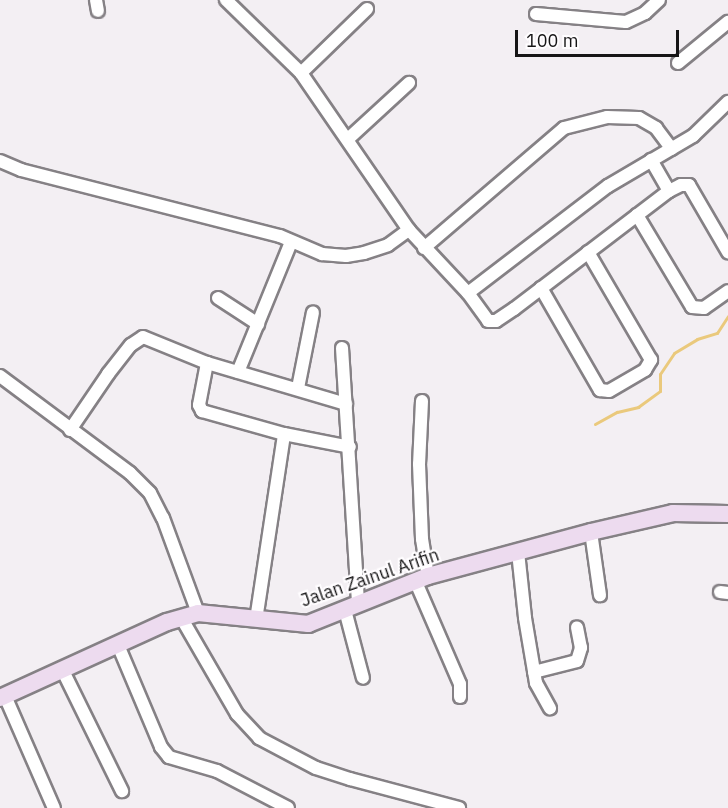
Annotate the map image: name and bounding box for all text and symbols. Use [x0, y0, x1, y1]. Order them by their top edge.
scale bar [518, 18, 682, 56]
text: 100 m [526, 29, 578, 52]
street label: Jalan Zainul Arifin [298, 544, 442, 612]

